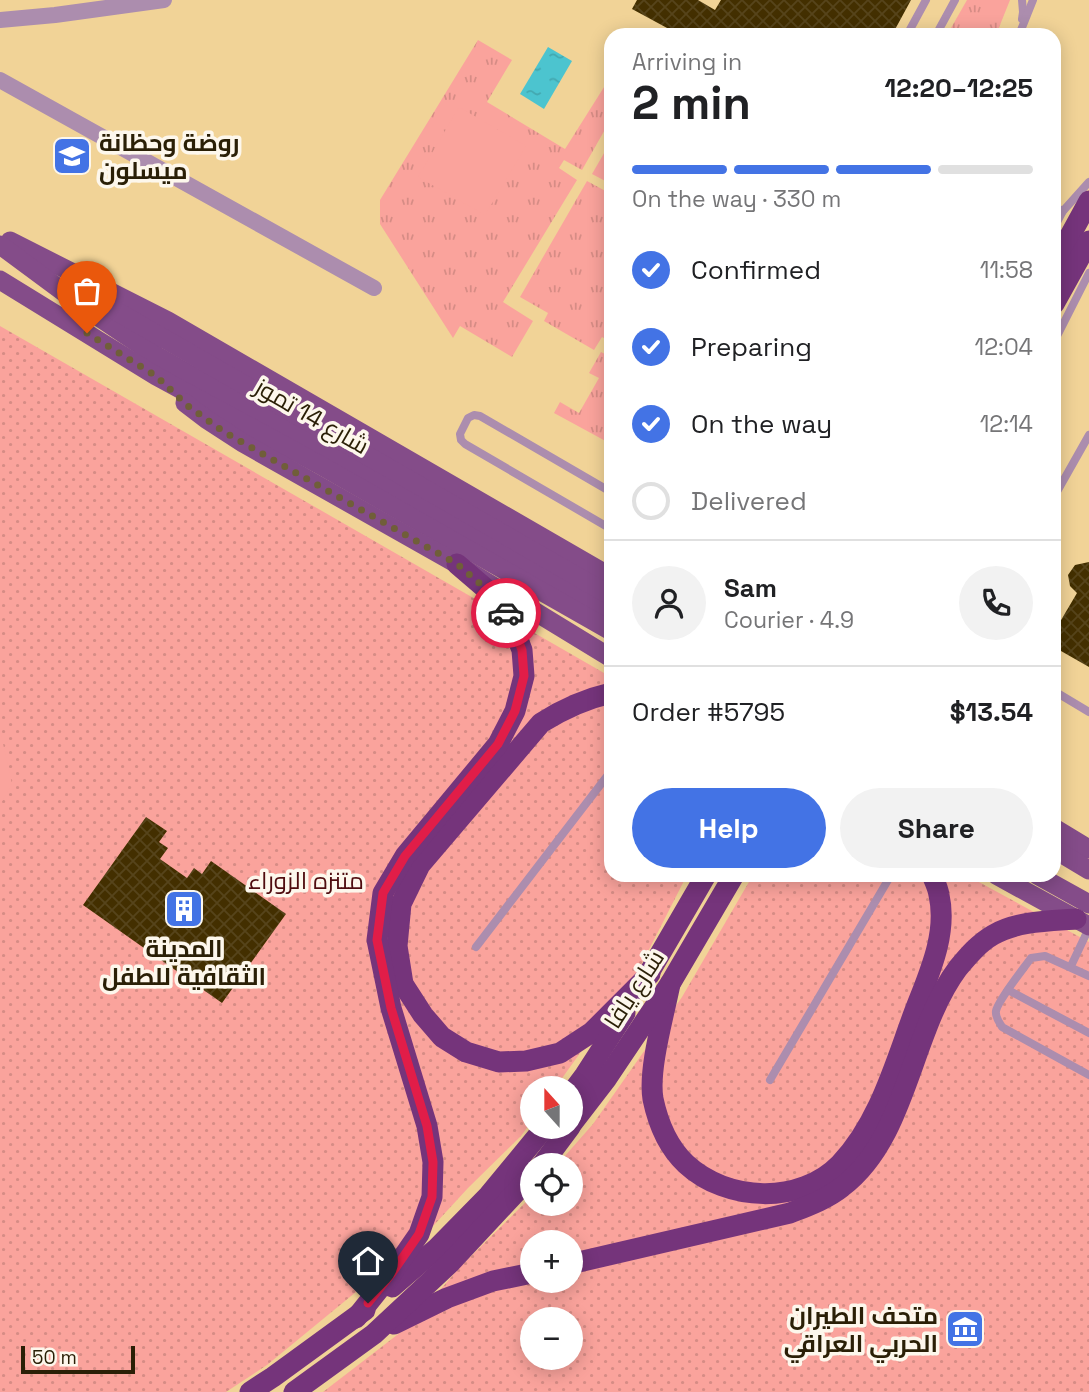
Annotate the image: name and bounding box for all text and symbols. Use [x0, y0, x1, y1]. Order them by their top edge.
text: Arriving in [632, 47, 742, 77]
text: 12:20–12:25 [885, 71, 1033, 105]
text: 2 min [632, 74, 751, 132]
place label: روضة وحظانة ميسلون [99, 127, 240, 186]
school or university icon: روضة وحظانة ميسلون [51, 135, 93, 177]
text: On the way · 330 m [632, 184, 841, 214]
icon: check [632, 251, 670, 289]
text: Confirmed [691, 253, 821, 287]
text: 11:58 [980, 255, 1033, 285]
pin [57, 261, 117, 333]
icon: bag [68, 272, 106, 310]
icon: check [632, 328, 670, 366]
text: Preparing [691, 330, 812, 364]
text: 12:04 [975, 332, 1033, 362]
street label: شارع 14 تموز [247, 370, 375, 462]
icon: check [632, 405, 670, 443]
text: On the way [691, 407, 832, 441]
text: 12:14 [980, 409, 1033, 439]
text: Delivered [691, 484, 807, 518]
button: person [632, 566, 706, 640]
button: phone [959, 566, 1033, 640]
text: Sam [724, 571, 777, 605]
courier [471, 578, 541, 648]
icon: car [487, 594, 525, 632]
text: Courier · 4.9 [724, 605, 854, 635]
text: Order #5795 [632, 695, 785, 729]
text: $13.54 [950, 695, 1033, 729]
button: Help [632, 788, 826, 868]
button: Share [840, 788, 1033, 868]
park label: متنزه الزوراء [248, 865, 364, 896]
building icon: المدينة الثقافية للطفل [163, 888, 205, 930]
place label: المدينة الثقافية للطفل [102, 933, 266, 992]
street label: شارع يافا [597, 944, 672, 1035]
north arrow [520, 1076, 583, 1139]
map controls [520, 1076, 583, 1370]
button: locate [520, 1153, 583, 1216]
button: + [520, 1230, 583, 1293]
pin [338, 1231, 398, 1303]
icon: home [349, 1242, 387, 1280]
place label: متحف الطيران الحربي العراقي [784, 1300, 938, 1363]
button: − [520, 1307, 583, 1370]
museum icon: متحف الطيران الحربي العراقي [944, 1308, 986, 1350]
scale bar [21, 1343, 135, 1375]
text: 50 m [32, 1345, 77, 1370]

